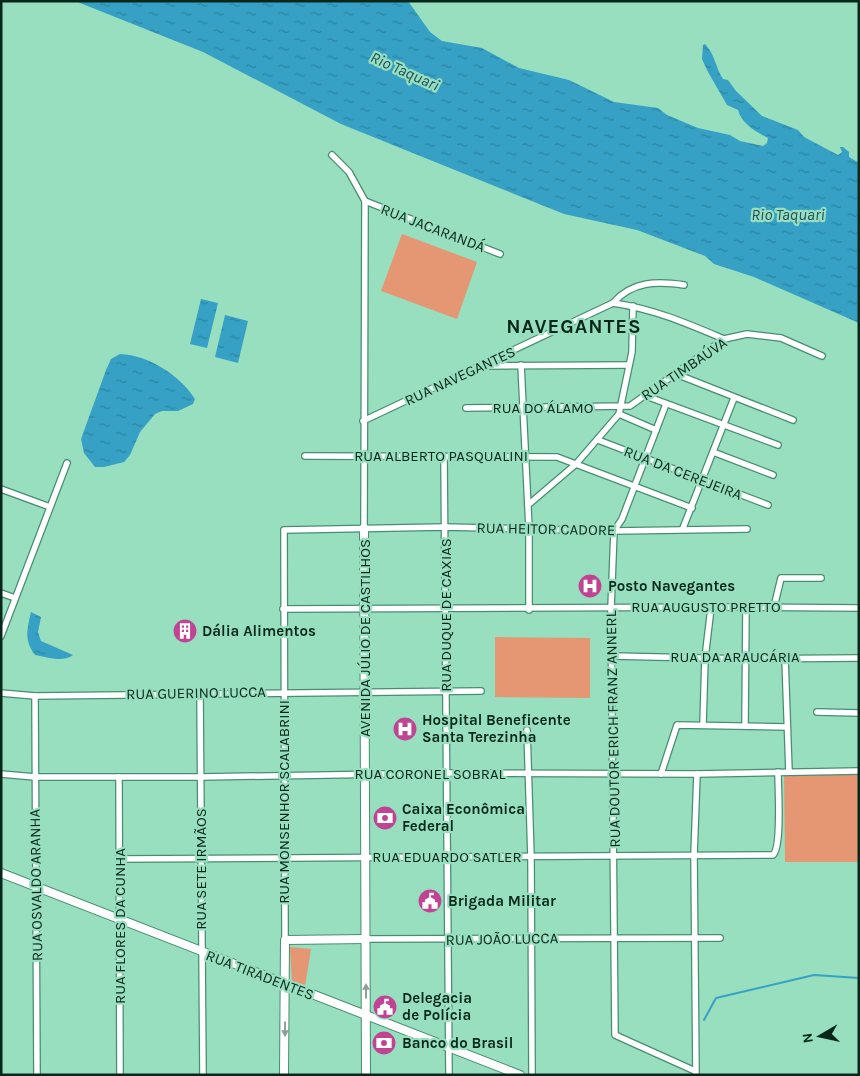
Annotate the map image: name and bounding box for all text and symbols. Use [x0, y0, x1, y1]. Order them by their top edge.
water label: Rio Taquari [368, 47, 442, 95]
street label: RUA JACARANDÁ [378, 200, 488, 256]
water label: Rio Taquari [751, 205, 825, 224]
district label: NAVEGANTES [506, 315, 642, 338]
street label: RUA TIMBAÚVA [638, 333, 731, 404]
street label: RUA NAVEGANTES [402, 342, 518, 410]
street label: RUA DO ÁLAMO [493, 399, 593, 417]
street label: RUA DA CEREJEIRA [621, 442, 745, 504]
street label: RUA ALBERTO PASQUALINI [354, 447, 528, 465]
street label: RUA HEITOR CADORE [476, 519, 616, 539]
street label: RUA DUQUE DE CAXIAS [437, 538, 455, 692]
street label: AVENIDA JÚLIO DE CASTILHOS [356, 539, 374, 737]
hospital icon: Posto Navegantes [577, 573, 603, 599]
place label: Posto Navegantes [608, 577, 735, 595]
street label: RUA AUGUSTO PRETTO [631, 598, 781, 616]
street label: RUA DOUTOR ERICH FRANZ ANNERL [602, 610, 624, 848]
building icon: Dália Alimentos [172, 618, 198, 644]
place label: Dália Alimentos [202, 622, 316, 640]
street label: RUA DA ARAUCÁRIA [670, 648, 800, 666]
street label: RUA GUERINO LUCCA [126, 683, 266, 703]
street label: RUA MONSENHOR SCALABRINI [275, 700, 293, 904]
place label: Hospital Beneficente Santa Terezinha [422, 711, 571, 746]
hospital icon: Hospital Beneficente Santa Terezinha [392, 716, 418, 742]
street label: RUA CORONEL SOBRAL [354, 765, 506, 783]
place label: Caixa Econômica Federal [402, 800, 525, 835]
bank icon: Caixa Econômica Federal [372, 805, 398, 831]
street label: RUA OSVALDO ARANHA [26, 808, 46, 961]
street label: RUA SETE IRMÃOS [192, 808, 210, 930]
street label: RUA FLORES DA CUNHA [111, 848, 129, 1004]
street label: RUA EDUARDO SATLER [372, 848, 522, 866]
public building icon: Brigada Militar [417, 888, 443, 914]
place label: Brigada Militar [448, 892, 556, 910]
street label: RUA JOÃO LUCCA [446, 929, 559, 949]
street label: RUA TIRADENTES [203, 946, 317, 1004]
one-way arrow [362, 983, 370, 999]
place label: Delegacia de Polícia [402, 989, 472, 1024]
public building icon: Delegacia de Polícia [372, 994, 398, 1020]
north arrow [795, 1011, 845, 1061]
one-way arrow [281, 1022, 289, 1038]
bank icon: Banco do Brasil [371, 1030, 397, 1056]
text: N [798, 1032, 817, 1044]
place label: Banco do Brasil [402, 1034, 513, 1052]

